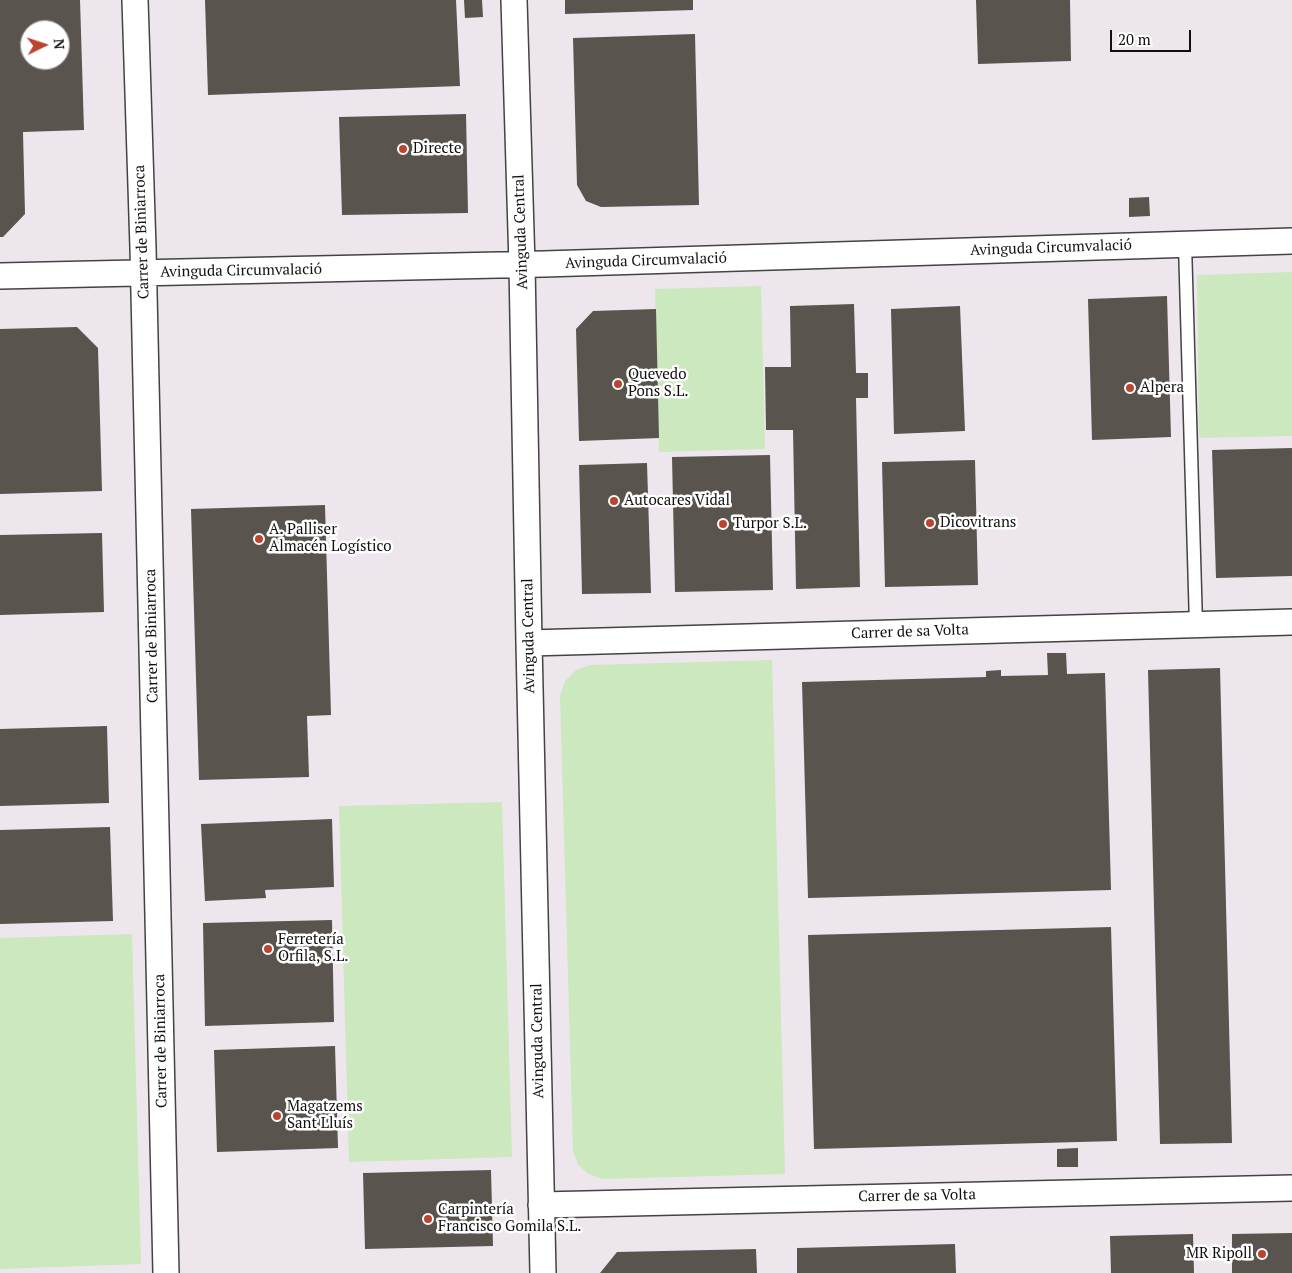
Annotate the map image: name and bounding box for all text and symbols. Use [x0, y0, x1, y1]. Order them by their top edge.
north arrow [20, 20, 70, 70]
scale bar [1112, 20, 1193, 52]
text: 20 m [1118, 29, 1151, 49]
text: N [50, 38, 69, 50]
place label: Directe [413, 140, 462, 158]
marker: Directe [397, 143, 409, 155]
street label: Carrer de Biniarroca [131, 165, 153, 299]
street label: Avinguda Central [510, 174, 532, 290]
street label: Avinguda Circumvalació [970, 236, 1132, 260]
street label: Avinguda Circumvalació [565, 249, 727, 273]
street label: Avinguda Circumvalació [160, 261, 322, 281]
place label: Quevedo Pons S.L. [628, 366, 688, 401]
marker: Quevedo Pons S.L. [612, 378, 624, 390]
place label: Alpera [1140, 379, 1184, 397]
marker: Alpera [1124, 382, 1136, 394]
place label: Autocares Vidal [624, 492, 730, 510]
marker: Autocares Vidal [608, 495, 620, 507]
place label: Dicovitrans [940, 514, 1016, 532]
place label: Turpor S.L. [733, 515, 807, 533]
marker: Dicovitrans [924, 517, 936, 529]
marker: Turpor S.L. [717, 518, 729, 530]
place label: A. Palliser Almacén Logístico [269, 521, 392, 556]
marker: A. Palliser Almacén Logístico [253, 533, 265, 545]
street label: Carrer de Biniarroca [142, 569, 162, 703]
street label: Avinguda Central [519, 578, 539, 694]
street label: Carrer de sa Volta [851, 621, 969, 643]
place label: Ferretería Orfila, S.L. [278, 931, 348, 966]
marker: Ferretería Orfila, S.L. [262, 943, 274, 955]
street label: Carrer de Biniarroca [151, 974, 171, 1108]
street label: Avinguda Central [528, 983, 548, 1099]
place label: Magatzems Sant Lluís [287, 1098, 363, 1133]
marker: Magatzems Sant Lluís [271, 1110, 283, 1122]
street label: Carrer de sa Volta [858, 1186, 976, 1206]
place label: Carpintería Francisco Gomila S.L. [438, 1201, 582, 1236]
marker: Carpintería Francisco Gomila S.L. [422, 1213, 434, 1225]
place label: MR Ripoll [1186, 1245, 1252, 1263]
marker: MR Ripoll [1256, 1248, 1268, 1260]

